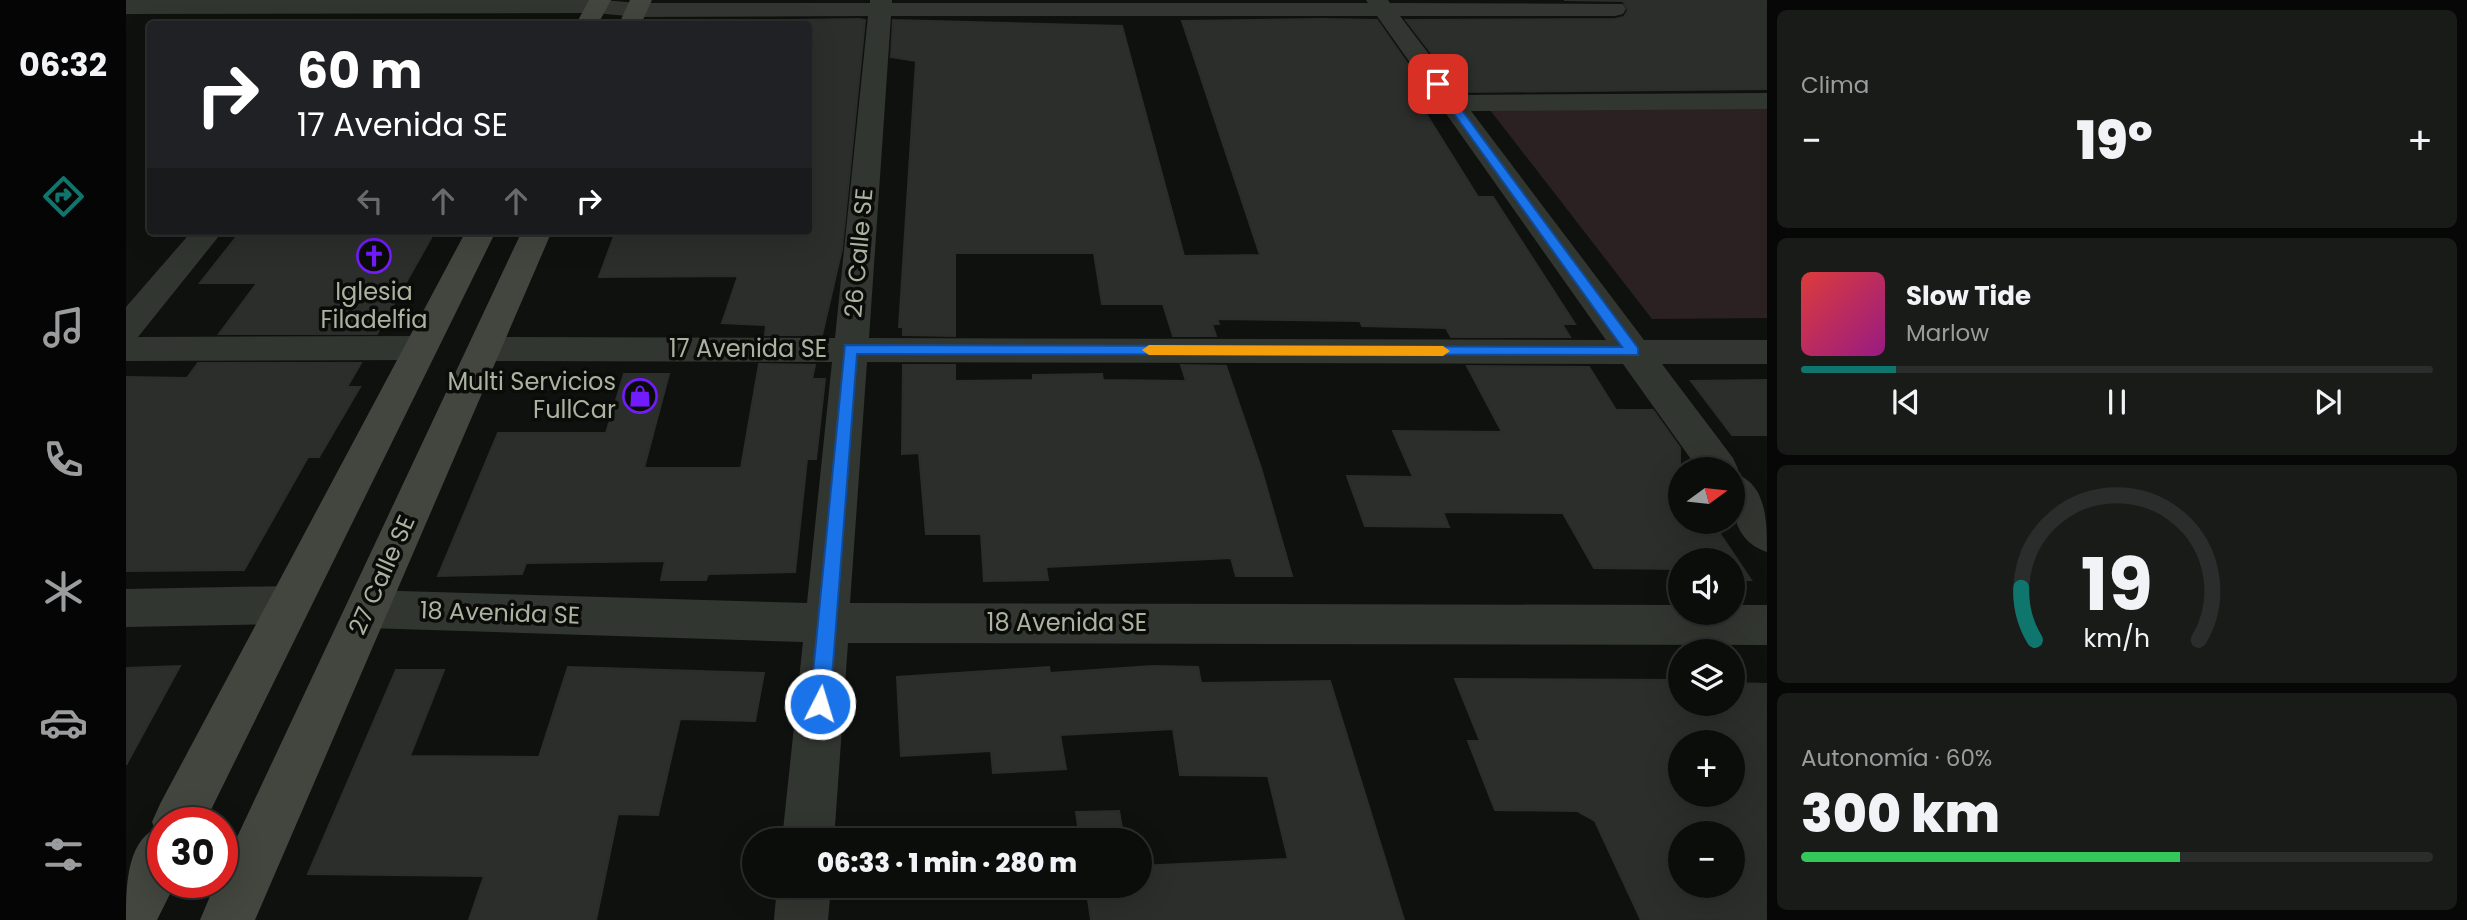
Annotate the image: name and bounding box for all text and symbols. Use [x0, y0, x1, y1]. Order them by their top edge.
text: 60 m [297, 37, 422, 105]
text: 06:32 [19, 42, 107, 87]
icon: right [182, 49, 273, 140]
pin [1408, 54, 1468, 114]
icon: arrive [1419, 65, 1457, 103]
text: Clima [1801, 69, 1869, 101]
text: 17 Avenida SE [297, 102, 508, 147]
text: 19° [2076, 104, 2153, 177]
text: − [1801, 114, 1822, 167]
text: + [2407, 114, 2433, 167]
icon: directions [39, 172, 88, 221]
icon: left [351, 182, 389, 220]
icon: ahead [424, 182, 462, 220]
icon: ahead [497, 182, 535, 220]
icon: right [570, 182, 608, 220]
street label: 26 Calle SE [836, 187, 881, 319]
church icon: Iglesia Filadelfia [355, 237, 393, 275]
place label: Iglesia Filadelfia [320, 275, 428, 336]
text: Slow Tide [1906, 278, 2031, 314]
icon: music [39, 303, 88, 352]
text: Marlow [1906, 317, 1989, 349]
street label: 17 Avenida SE [669, 332, 827, 365]
place label: Multi Servicios FullCar [447, 365, 616, 426]
shop icon: Multi Servicios FullCar [621, 377, 659, 415]
icon: previous [1887, 383, 1925, 421]
icon: pause [2098, 383, 2136, 421]
icon: next [2309, 383, 2347, 421]
icon: phone [39, 435, 88, 484]
north arrow [1668, 457, 1745, 534]
map controls [1668, 457, 1745, 898]
street label: 27 Calle SE [341, 510, 423, 640]
text: 19 [2081, 534, 2153, 635]
button: sound [1668, 548, 1745, 625]
icon: climate [39, 567, 88, 616]
street label: 18 Avenida SE [419, 593, 581, 632]
street label: 18 Avenida SE [987, 606, 1147, 639]
text: km/h [2084, 621, 2150, 656]
button: layers [1668, 639, 1745, 716]
position arrow [783, 667, 857, 741]
icon: car [39, 698, 88, 747]
button: + [1668, 730, 1745, 807]
text: Autonomía · 60% [1801, 742, 1992, 774]
text: 300 km [1801, 777, 2000, 850]
speed limit sign: 30 [147, 807, 238, 898]
button: − [1668, 821, 1745, 898]
icon: filters [39, 830, 88, 879]
text: 06:33 · 1 min · 280 m [817, 845, 1077, 881]

